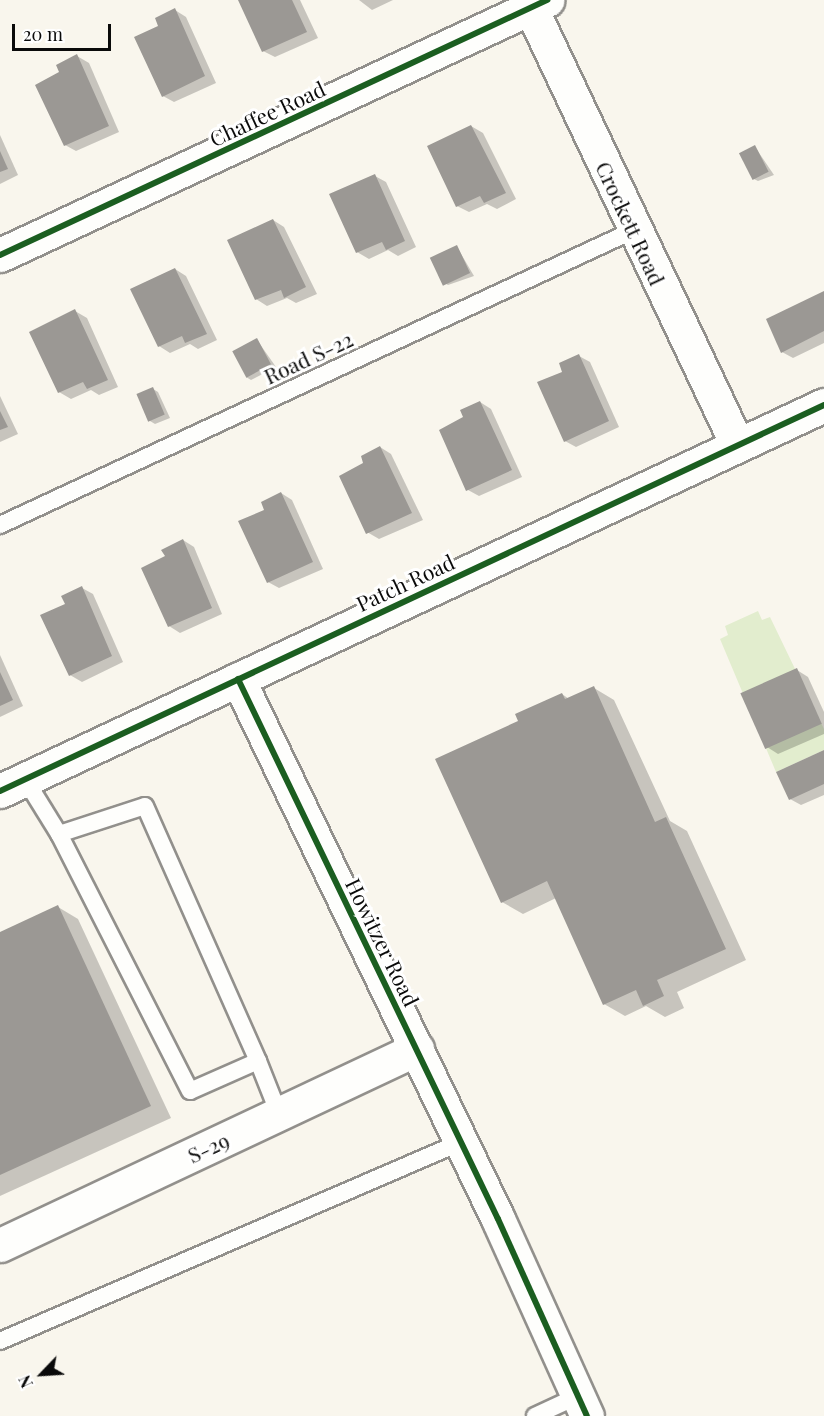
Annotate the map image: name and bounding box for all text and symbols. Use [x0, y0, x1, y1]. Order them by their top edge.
scale bar [15, 12, 114, 50]
text: 20 m [23, 22, 63, 46]
street label: Chaffee Road [205, 75, 329, 151]
street label: Crockett Road [591, 157, 671, 289]
street label: Road S-22 [260, 326, 356, 388]
street label: Patch Road [352, 548, 458, 616]
street label: Howitzer Road [341, 874, 425, 1010]
street label: S-29 [183, 1127, 233, 1167]
north arrow [12, 1344, 72, 1404]
text: N [13, 1372, 37, 1391]

